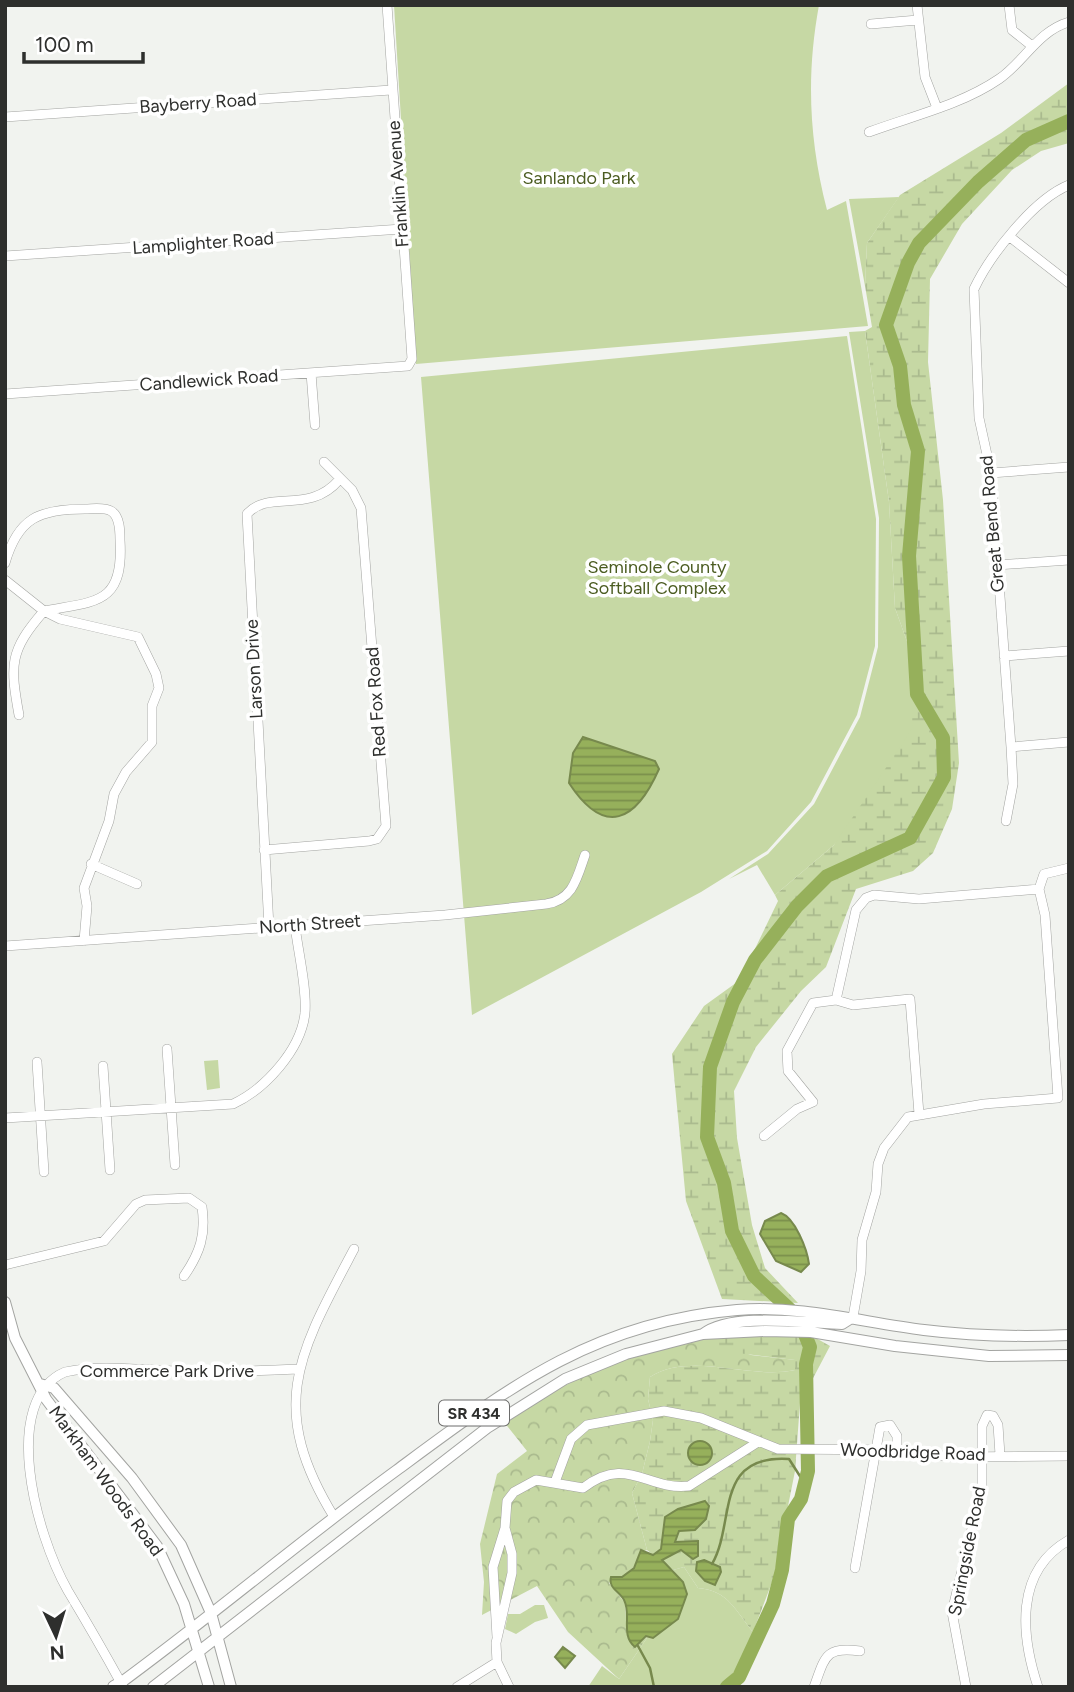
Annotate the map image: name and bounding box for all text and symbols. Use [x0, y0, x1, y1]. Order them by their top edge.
scale bar [24, 21, 144, 65]
text: 100 m [35, 32, 94, 57]
street label: Bayberry Road [139, 88, 257, 118]
street label: Franklin Avenue [383, 120, 413, 248]
park label: Sanlando Park [522, 167, 636, 189]
street label: Lamplighter Road [132, 227, 274, 259]
street label: Candlewick Road [139, 364, 279, 396]
street label: Great Bend Road [975, 455, 1009, 593]
park label: Seminole County Softball Complex [588, 556, 727, 599]
street label: Larson Drive [240, 619, 268, 719]
street label: Red Fox Road [361, 646, 391, 758]
street label: North Street [258, 909, 362, 939]
street label: Commerce Park Drive [80, 1360, 254, 1382]
road number: SR 434 [439, 1400, 509, 1426]
street label: Markham Woods Road [44, 1402, 168, 1560]
street label: Woodbridge Road [840, 1438, 986, 1466]
street label: Springside Road [944, 1484, 990, 1618]
north arrow [21, 1601, 91, 1671]
text: N [49, 1640, 65, 1664]

